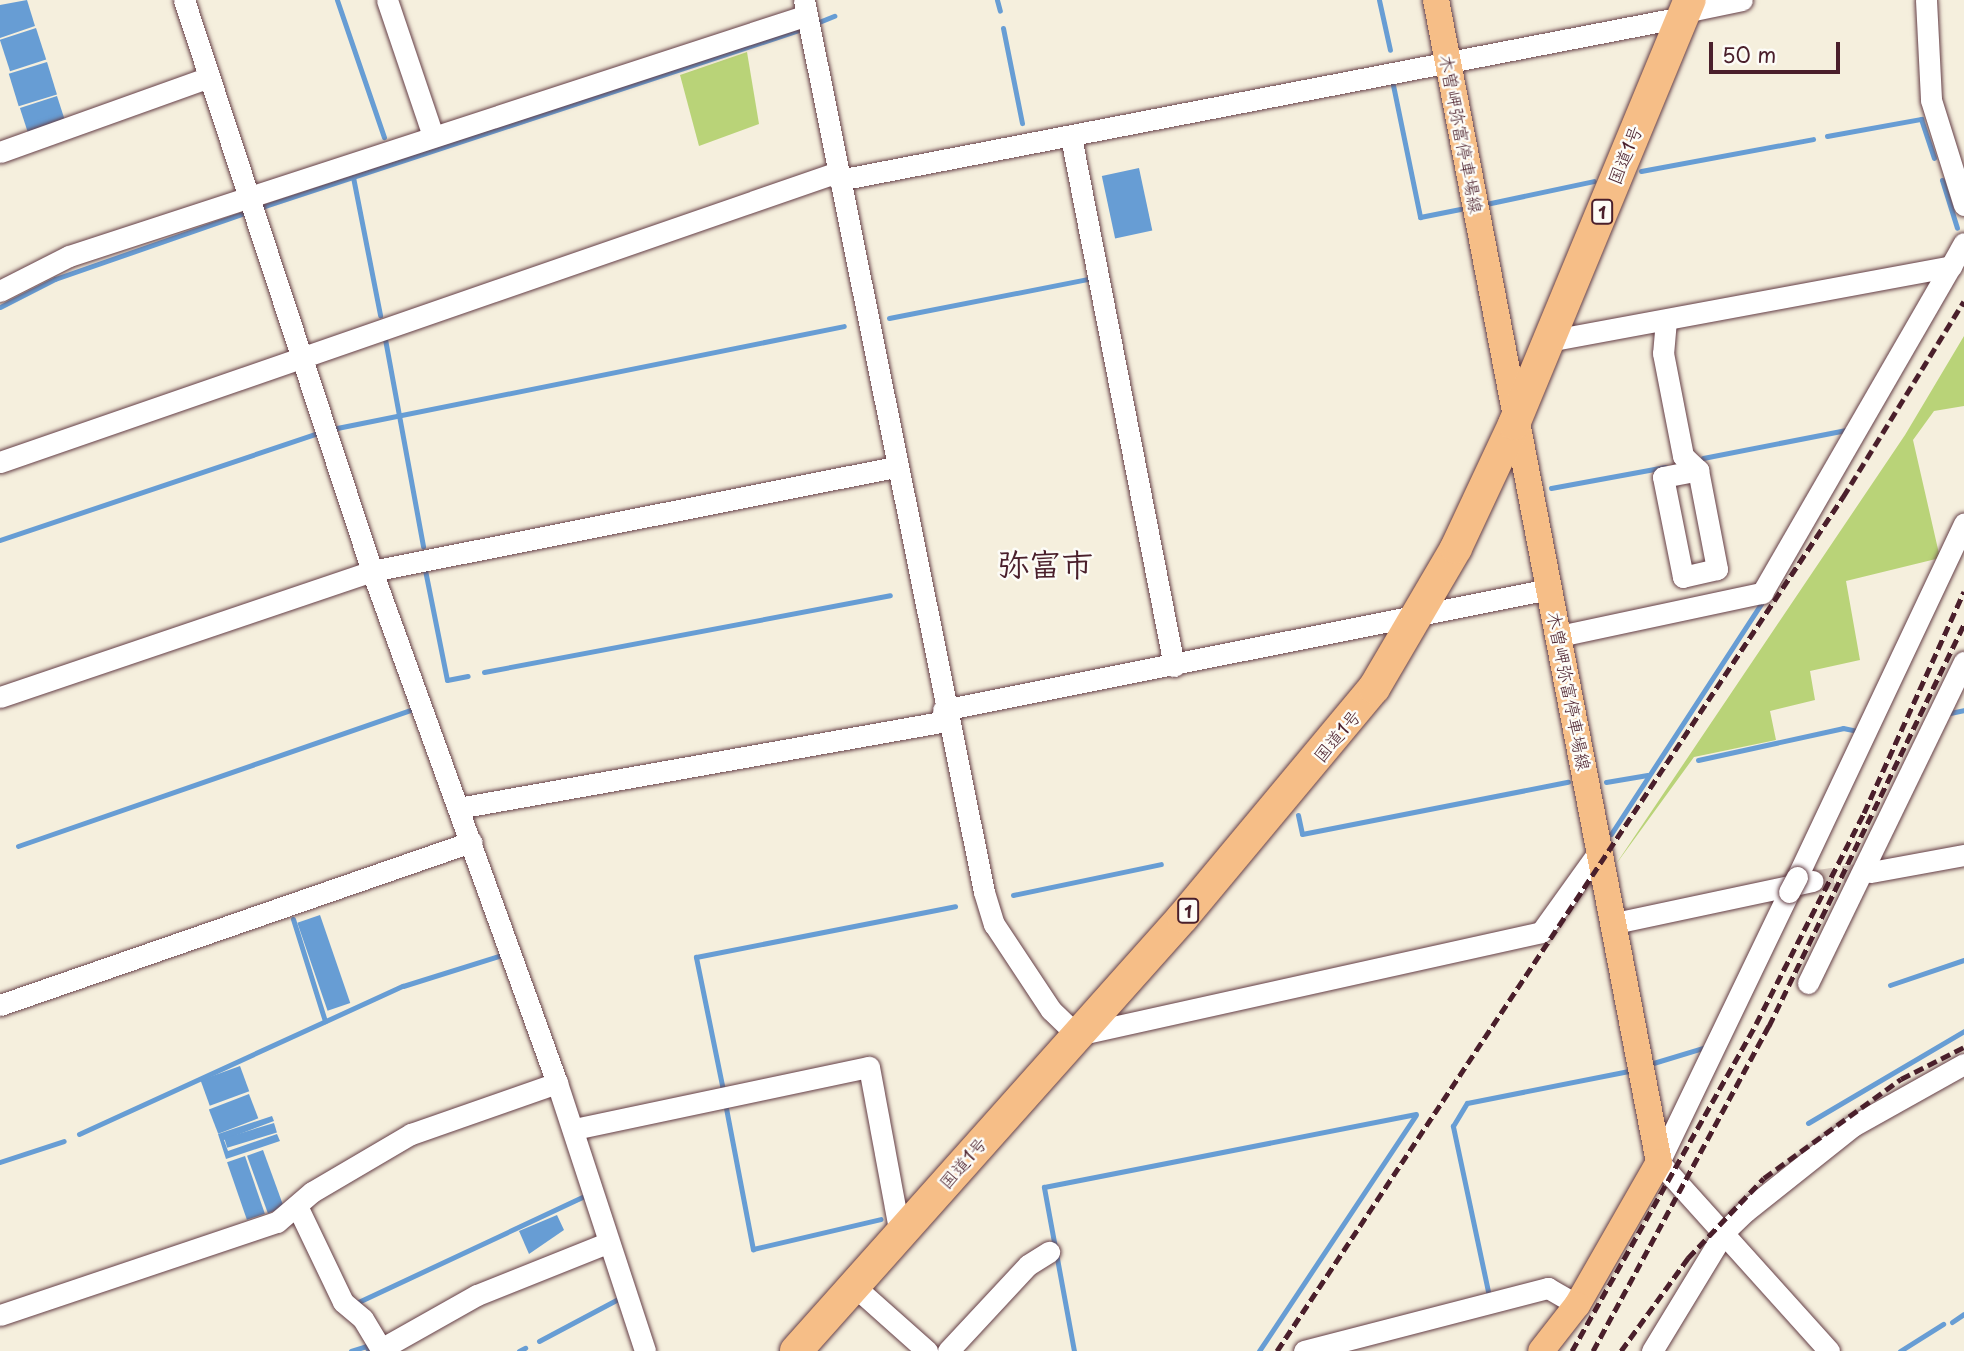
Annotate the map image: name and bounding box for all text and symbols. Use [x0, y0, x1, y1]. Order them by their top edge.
scale bar [1712, 28, 1843, 72]
text: 50 m [1722, 38, 1776, 70]
street label: 木曽岬弥富停車場線 [1435, 52, 1487, 216]
street label: 国道1号 [1603, 122, 1647, 188]
road number: 1 [1590, 200, 1614, 224]
district label: 弥富市 [997, 544, 1093, 582]
street label: 木曽岬弥富停車場線 [1543, 609, 1595, 773]
street label: 国道1号 [1309, 705, 1365, 767]
road number: 1 [1176, 898, 1200, 923]
street label: 国道1号 [934, 1132, 992, 1194]

